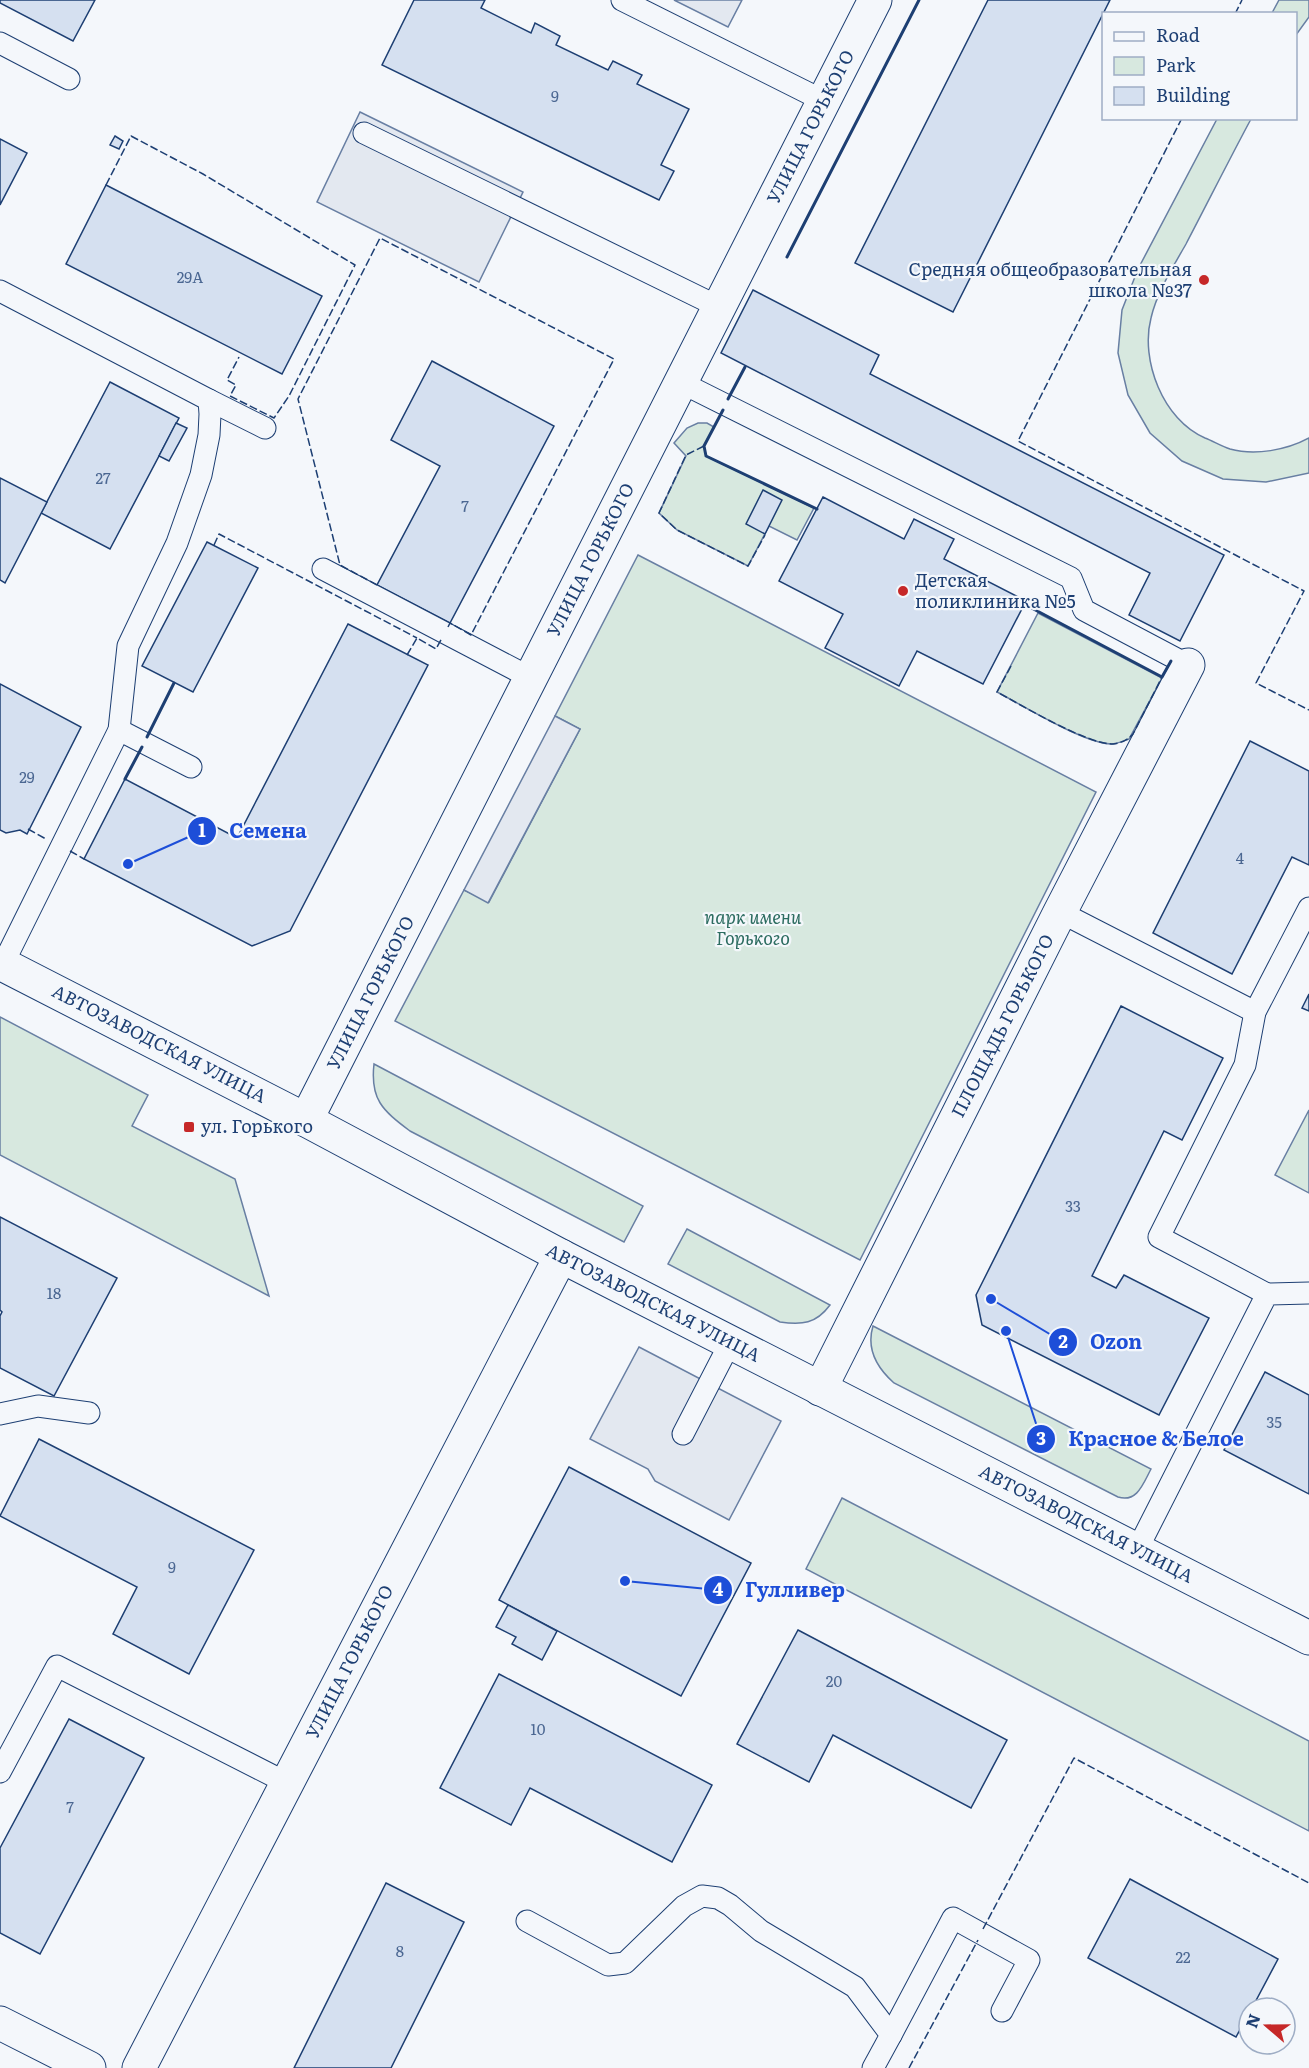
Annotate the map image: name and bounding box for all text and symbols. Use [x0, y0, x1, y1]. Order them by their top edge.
legend [1102, 12, 1297, 120]
text: Road [1156, 21, 1200, 48]
street label: УЛИЦА ГОРЬКОГО [759, 45, 860, 208]
text: Park [1156, 51, 1197, 78]
text: Building [1156, 81, 1231, 108]
house number: 9 [551, 84, 559, 107]
place label: Средняя общеобразовательная школа №37 [909, 255, 1192, 303]
house number: 29А [177, 265, 203, 288]
marker: Средняя общеобразовательная школа №37 [1197, 273, 1211, 287]
house number: 27 [95, 466, 111, 489]
street label: УЛИЦА ГОРЬКОГО [539, 478, 640, 641]
house number: 7 [461, 494, 469, 517]
place label: Детская поликлиника №5 [915, 566, 1076, 614]
marker: Детская поликлиника №5 [896, 584, 910, 598]
house number: 29 [19, 765, 35, 788]
callout: Семена [187, 812, 319, 850]
text: Семена [229, 814, 307, 844]
text: 1 [198, 816, 206, 843]
house number: 4 [1236, 846, 1244, 869]
park label: парк имени Горького [704, 903, 802, 951]
street label: УЛИЦА ГОРЬКОГО [319, 911, 420, 1074]
street label: ПЛОЩАДЬ ГОРЬКОГО [944, 929, 1060, 1122]
street label: АВТОЗАВОДСКАЯ УЛИЦА [48, 977, 272, 1109]
place label: ул. Горького [201, 1112, 313, 1139]
marker: ул. Горького [182, 1120, 196, 1134]
house number: 33 [1065, 1194, 1081, 1217]
street label: АВТОЗАВОДСКАЯ УЛИЦА [542, 1236, 766, 1368]
house number: 18 [47, 1281, 61, 1304]
callout: Ozon [1048, 1323, 1154, 1361]
text: Ozon [1090, 1325, 1142, 1355]
text: 2 [1058, 1327, 1068, 1354]
house number: 35 [1266, 1410, 1282, 1433]
callout: Красное & Белое [1026, 1420, 1256, 1458]
text: Красное & Белое [1068, 1422, 1244, 1452]
text: 3 [1036, 1424, 1046, 1451]
street label: АВТОЗАВОДСКАЯ УЛИЦА [975, 1457, 1199, 1589]
house number: 9 [168, 1555, 176, 1578]
callout: Гулливер [703, 1571, 857, 1609]
text: Гулливер [745, 1573, 845, 1603]
text: 4 [713, 1575, 724, 1602]
street label: УЛИЦА ГОРЬКОГО [298, 1580, 399, 1743]
house number: 20 [826, 1669, 842, 1692]
house number: 10 [531, 1717, 546, 1740]
house number: 7 [66, 1795, 74, 1818]
house number: 8 [396, 1939, 404, 1962]
house number: 22 [1175, 1945, 1191, 1968]
north arrow [1237, 1996, 1297, 2056]
text: N [1238, 2010, 1266, 2031]

